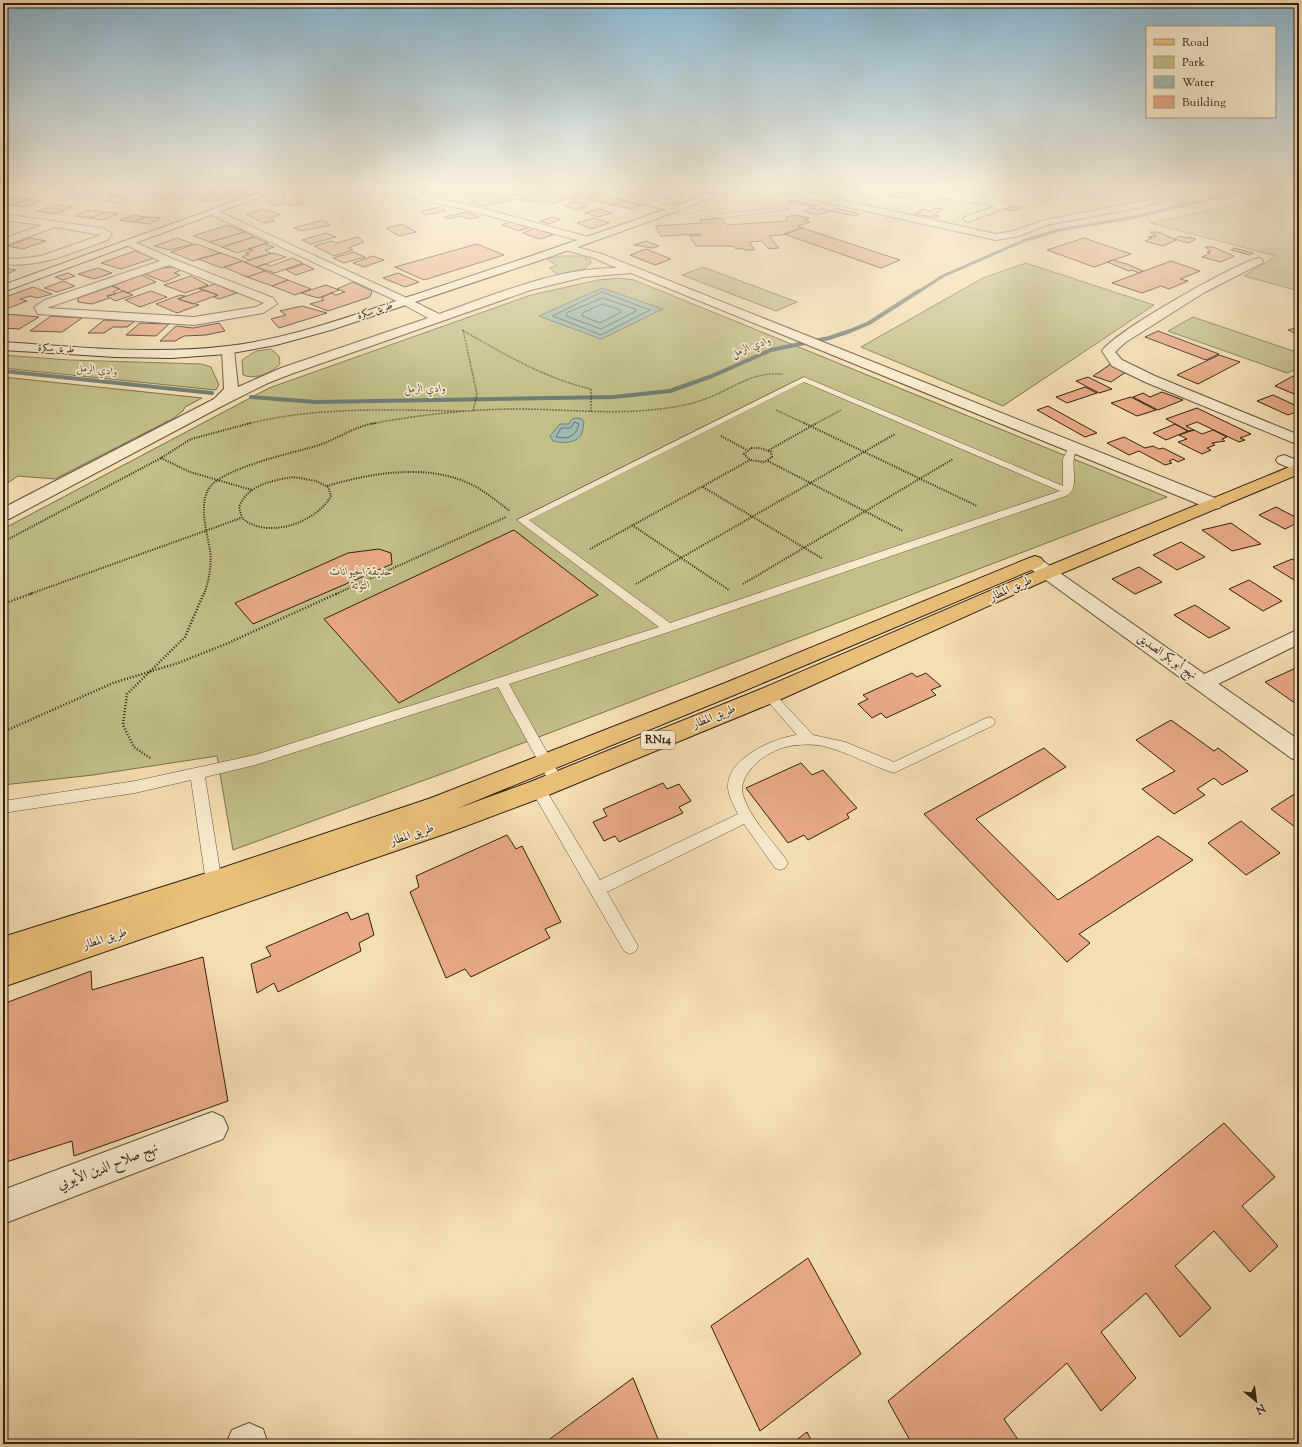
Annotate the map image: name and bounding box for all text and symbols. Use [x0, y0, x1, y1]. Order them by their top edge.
legend [1146, 26, 1276, 118]
text: Road [1182, 34, 1209, 52]
text: Park [1182, 54, 1205, 72]
text: Water [1182, 74, 1215, 92]
text: Building [1182, 94, 1226, 112]
street label: طريق سكرة [355, 298, 395, 324]
water label: وادي الرمل [729, 332, 773, 362]
street label: طريق سكرة [37, 341, 75, 357]
water label: وادي الرمل [75, 360, 119, 380]
water label: وادي الرمل [404, 381, 446, 397]
park label: حديقة الحيوانات التوتة [330, 563, 392, 595]
street label: طريق المطار [986, 571, 1036, 607]
street label: نهج أبو بكر الصديق [1133, 630, 1201, 685]
street label: طريق المطار [689, 700, 739, 734]
road number: RN14 [641, 731, 675, 749]
street label: طريق المطار [387, 819, 437, 851]
street label: طريق المطار [80, 923, 130, 955]
street label: نهج صلاح الدين الأيوبي [54, 1137, 162, 1196]
north arrow [1236, 1381, 1276, 1421]
text: N [1252, 1399, 1269, 1418]

